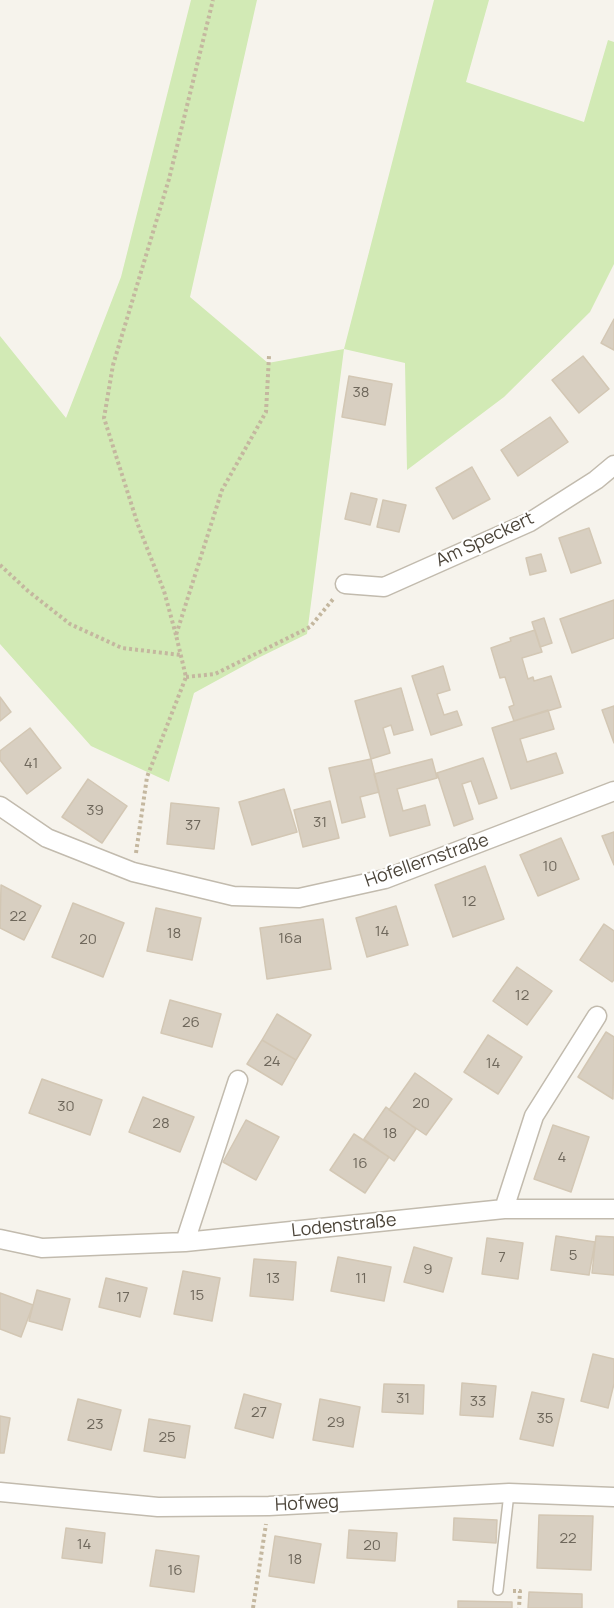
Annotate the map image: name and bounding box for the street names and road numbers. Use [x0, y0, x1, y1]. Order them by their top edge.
street label: Am Speckert [433, 508, 537, 572]
street label: Hofellernstraße [362, 830, 492, 892]
street label: Lodenstraße [290, 1210, 398, 1242]
street label: Hofweg [274, 1492, 340, 1516]

